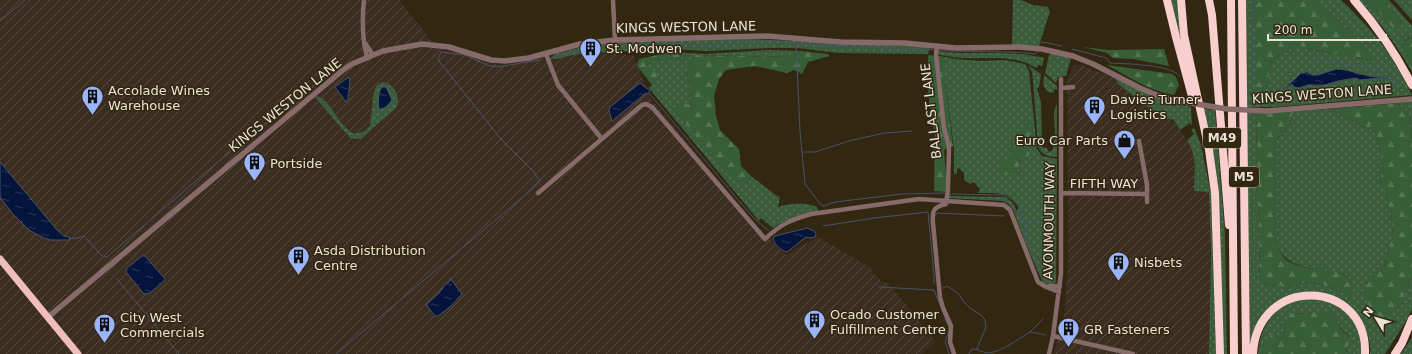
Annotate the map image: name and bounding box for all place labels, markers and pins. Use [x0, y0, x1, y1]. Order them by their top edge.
building icon: St. Modwen [577, 35, 603, 68]
place label: St. Modwen [606, 41, 682, 56]
place label: Accolade Wines Warehouse [108, 83, 210, 113]
building icon: Accolade Wines Warehouse [80, 84, 106, 117]
place label: Davies Turner Logistics [1110, 92, 1200, 122]
building icon: Davies Turner Logistics [1081, 93, 1107, 126]
shop icon: Euro Car Parts [1111, 127, 1137, 160]
place label: Euro Car Parts [1015, 133, 1108, 148]
building icon: Portside [242, 150, 268, 183]
place label: Portside [270, 156, 322, 171]
place label: Asda Distribution Centre [314, 243, 426, 273]
building icon: Asda Distribution Centre [286, 244, 312, 277]
building icon: Nisbets [1105, 249, 1131, 282]
place label: Nisbets [1134, 255, 1182, 270]
place label: Ocado Customer Fulfillment Centre [830, 307, 946, 337]
building icon: Ocado Customer Fulfillment Centre [801, 308, 827, 341]
place label: City West Commercials [120, 310, 205, 340]
building icon: City West Commercials [91, 311, 117, 344]
building icon: GR Fasteners [1055, 316, 1081, 349]
place label: GR Fasteners [1084, 322, 1170, 337]

